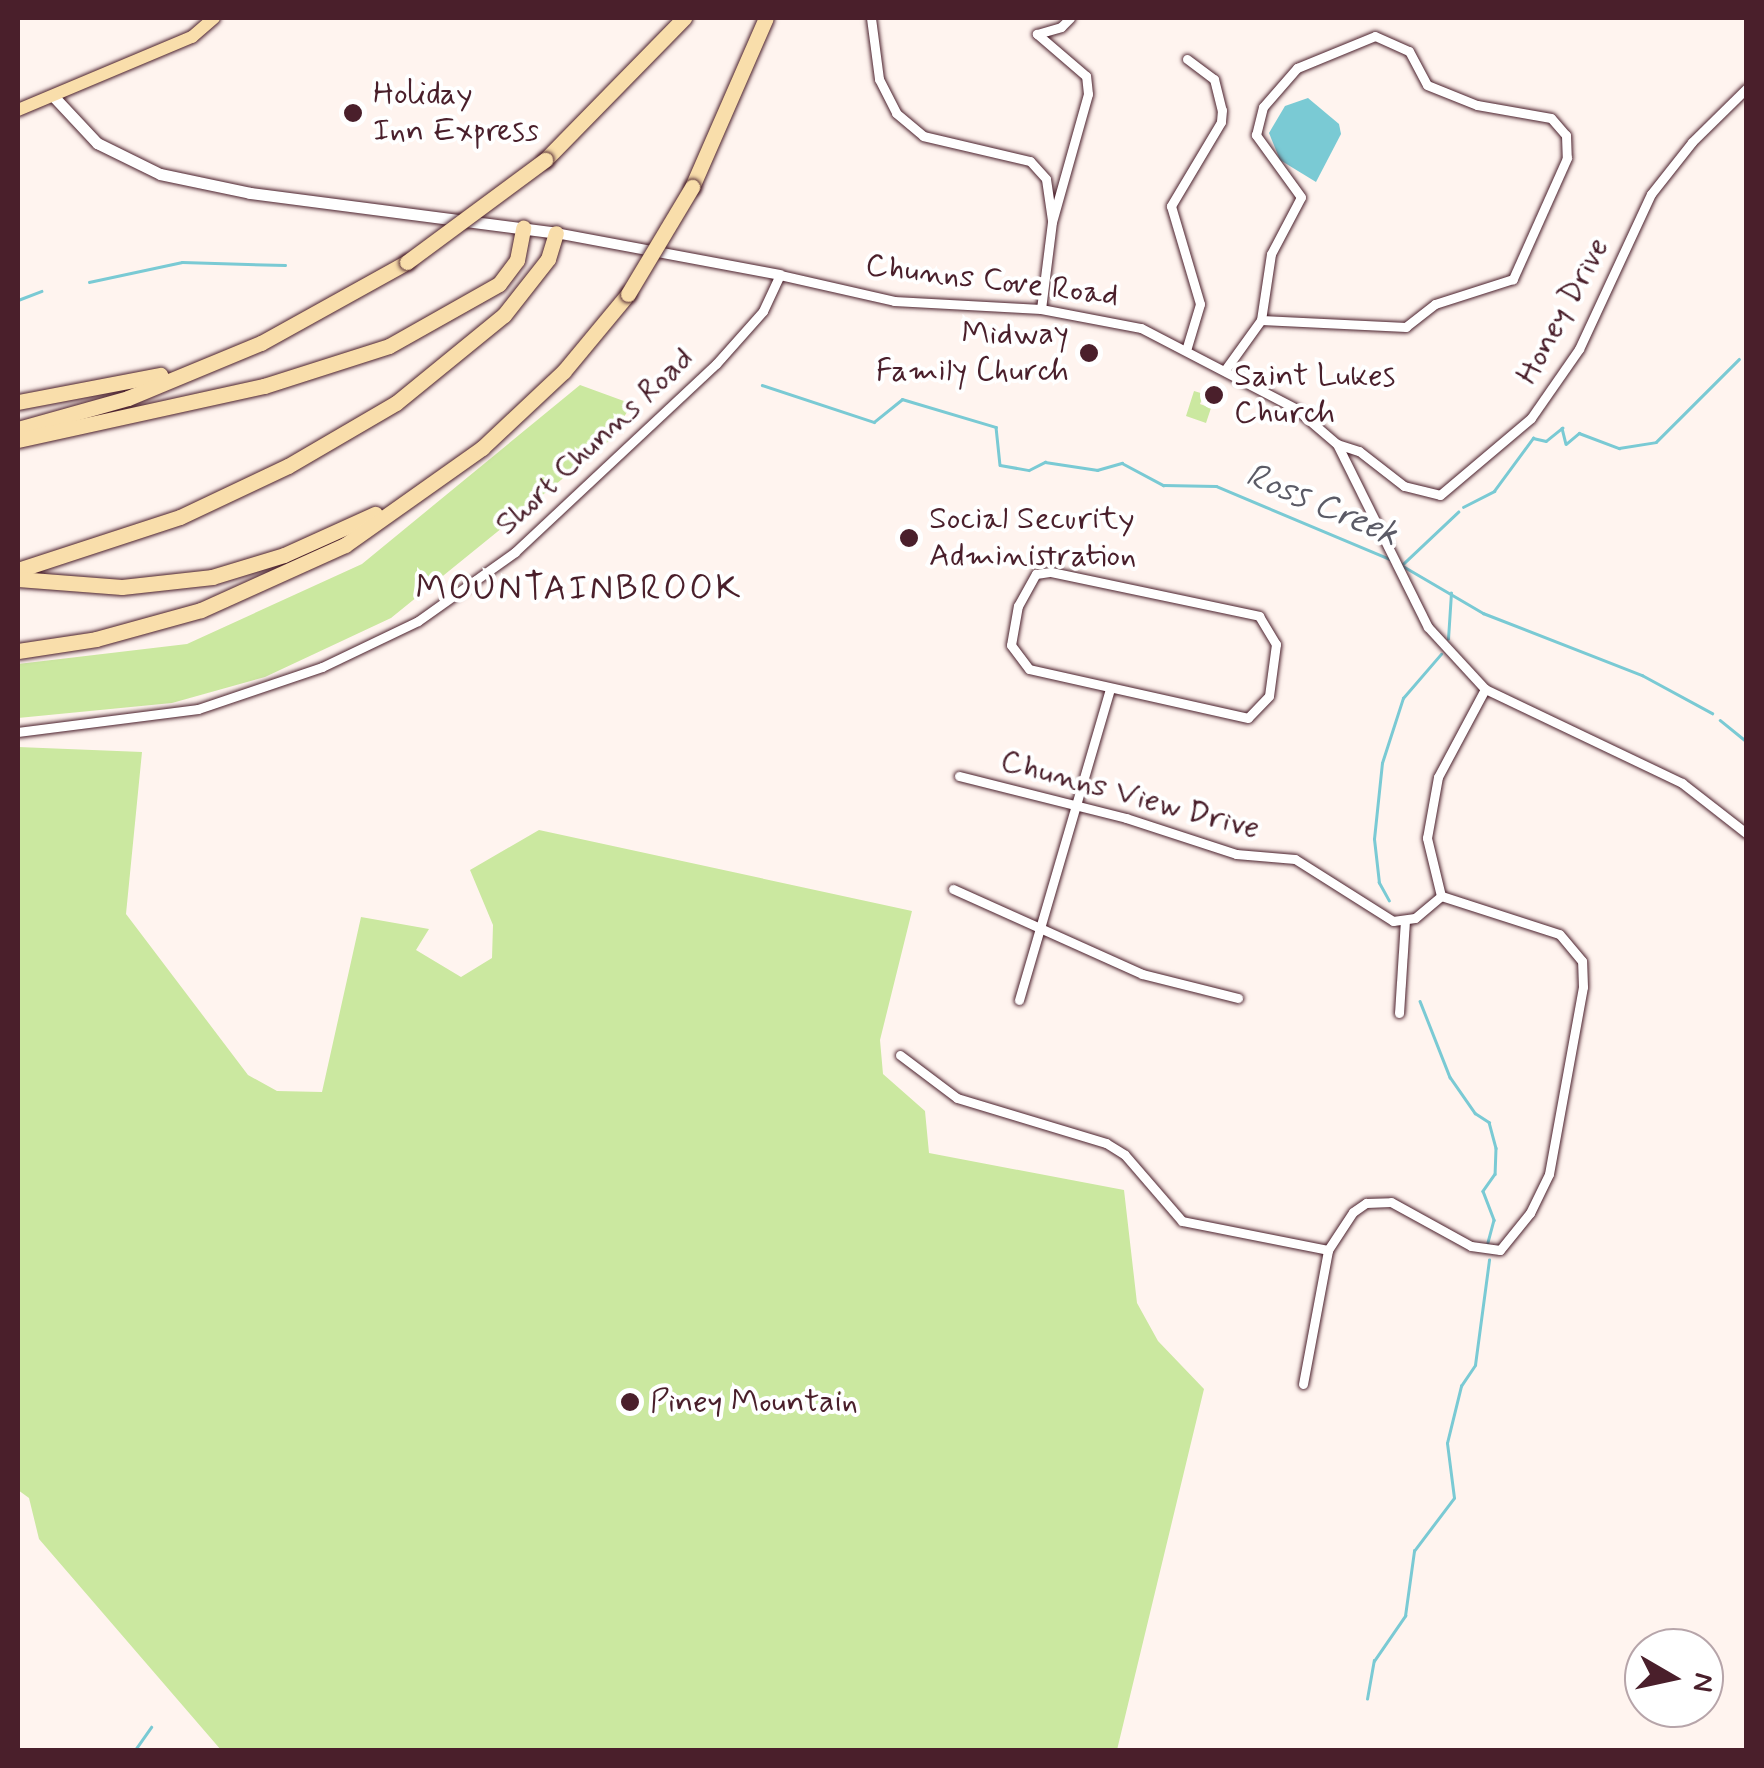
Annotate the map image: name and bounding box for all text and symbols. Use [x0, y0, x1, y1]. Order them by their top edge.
place label: Holiday Inn Express [373, 76, 541, 151]
marker: Holiday Inn Express [342, 102, 364, 124]
street label: Honey Drive [1508, 231, 1618, 391]
street label: Chunns Cove Road [864, 246, 1120, 316]
place label: Midway Family Church [867, 316, 1069, 391]
street label: Short Chunns Road [486, 339, 704, 545]
marker: Midway Family Church [1078, 342, 1100, 364]
place label: Saint Lukes Church [1234, 358, 1395, 433]
marker: Saint Lukes Church [1203, 384, 1225, 406]
water label: Ross Creek [1239, 454, 1405, 556]
place label: Social Security Administration [929, 501, 1136, 576]
marker: Social Security Administration [898, 527, 920, 549]
district label: MOUNTAINBROOK [414, 568, 744, 610]
street label: Chunns View Drive [999, 743, 1261, 847]
place label: Piney Mountain [650, 1383, 859, 1421]
marker: Piney Mountain [619, 1391, 641, 1413]
north arrow [1624, 1628, 1724, 1728]
text: N [1682, 1670, 1722, 1695]

